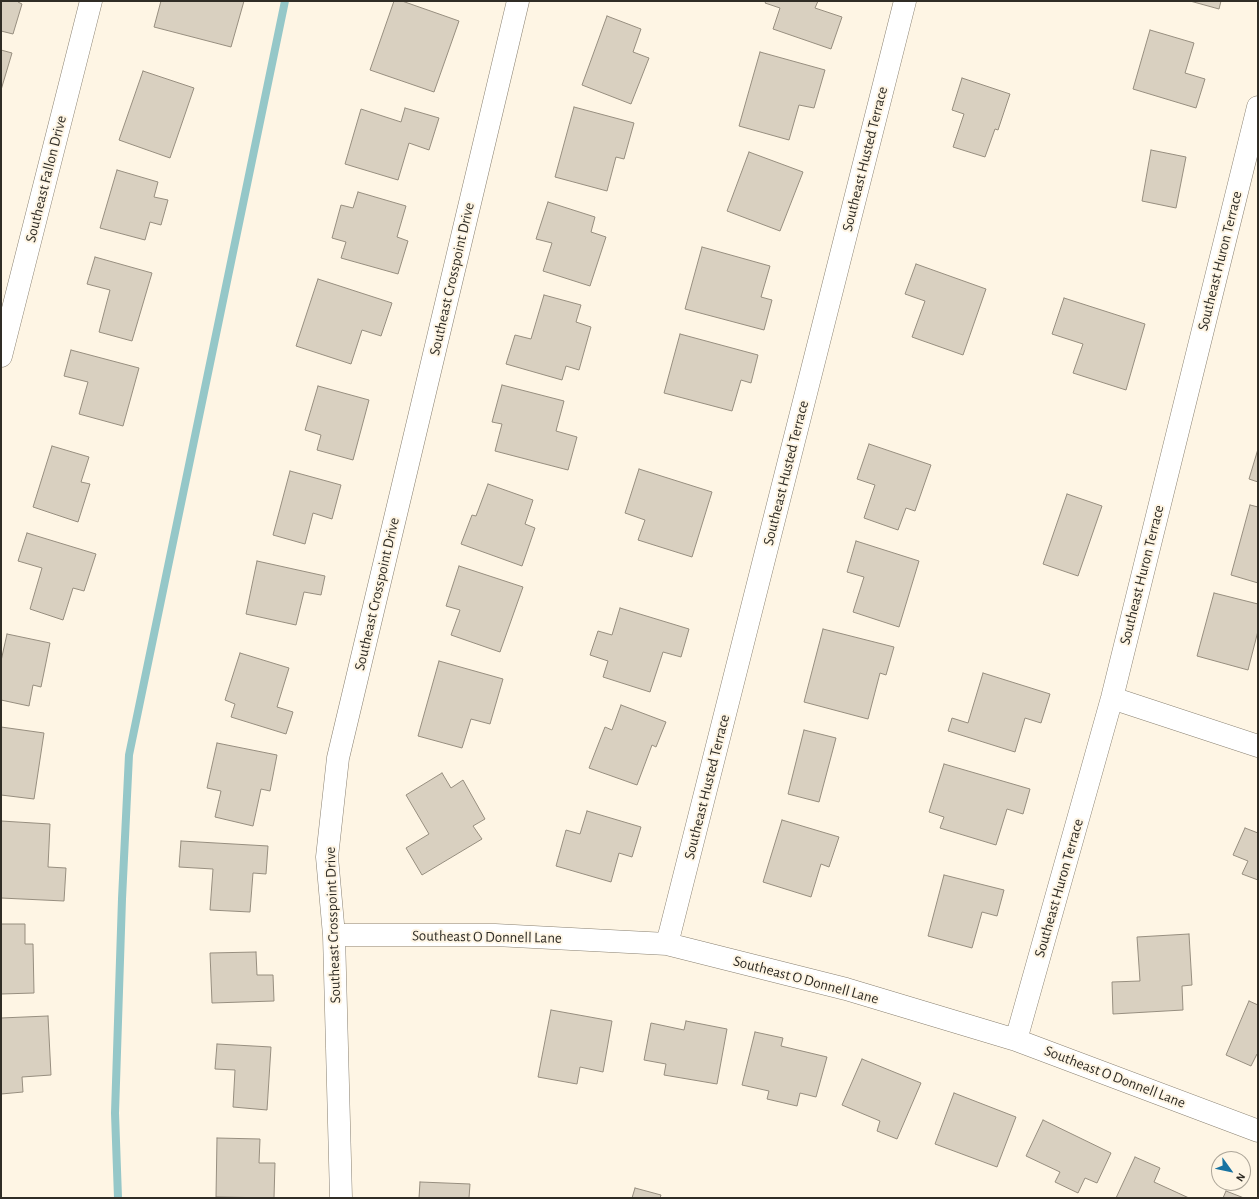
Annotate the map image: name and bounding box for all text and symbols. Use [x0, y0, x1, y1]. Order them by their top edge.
street label: Southeast Husted Terrace [838, 85, 892, 233]
street label: Southeast Fallon Drive [22, 114, 70, 244]
street label: Southeast Huron Terrace [1194, 189, 1246, 333]
street label: Southeast Crosspoint Drive [426, 201, 478, 357]
street label: Southeast Husted Terrace [759, 399, 813, 547]
street label: Southeast Huron Terrace [1116, 503, 1168, 647]
street label: Southeast Crosspoint Drive [351, 516, 403, 672]
street label: Southeast Husted Terrace [680, 713, 734, 861]
street label: Southeast Huron Terrace [1031, 817, 1087, 959]
street label: Southeast Crosspoint Drive [321, 846, 345, 1004]
street label: Southeast O Donnell Lane [412, 927, 562, 947]
street label: Southeast O Donnell Lane [731, 952, 881, 1008]
street label: Southeast O Donnell Lane [1042, 1042, 1188, 1112]
north arrow [1211, 1151, 1251, 1191]
text: N [1234, 1171, 1247, 1183]

